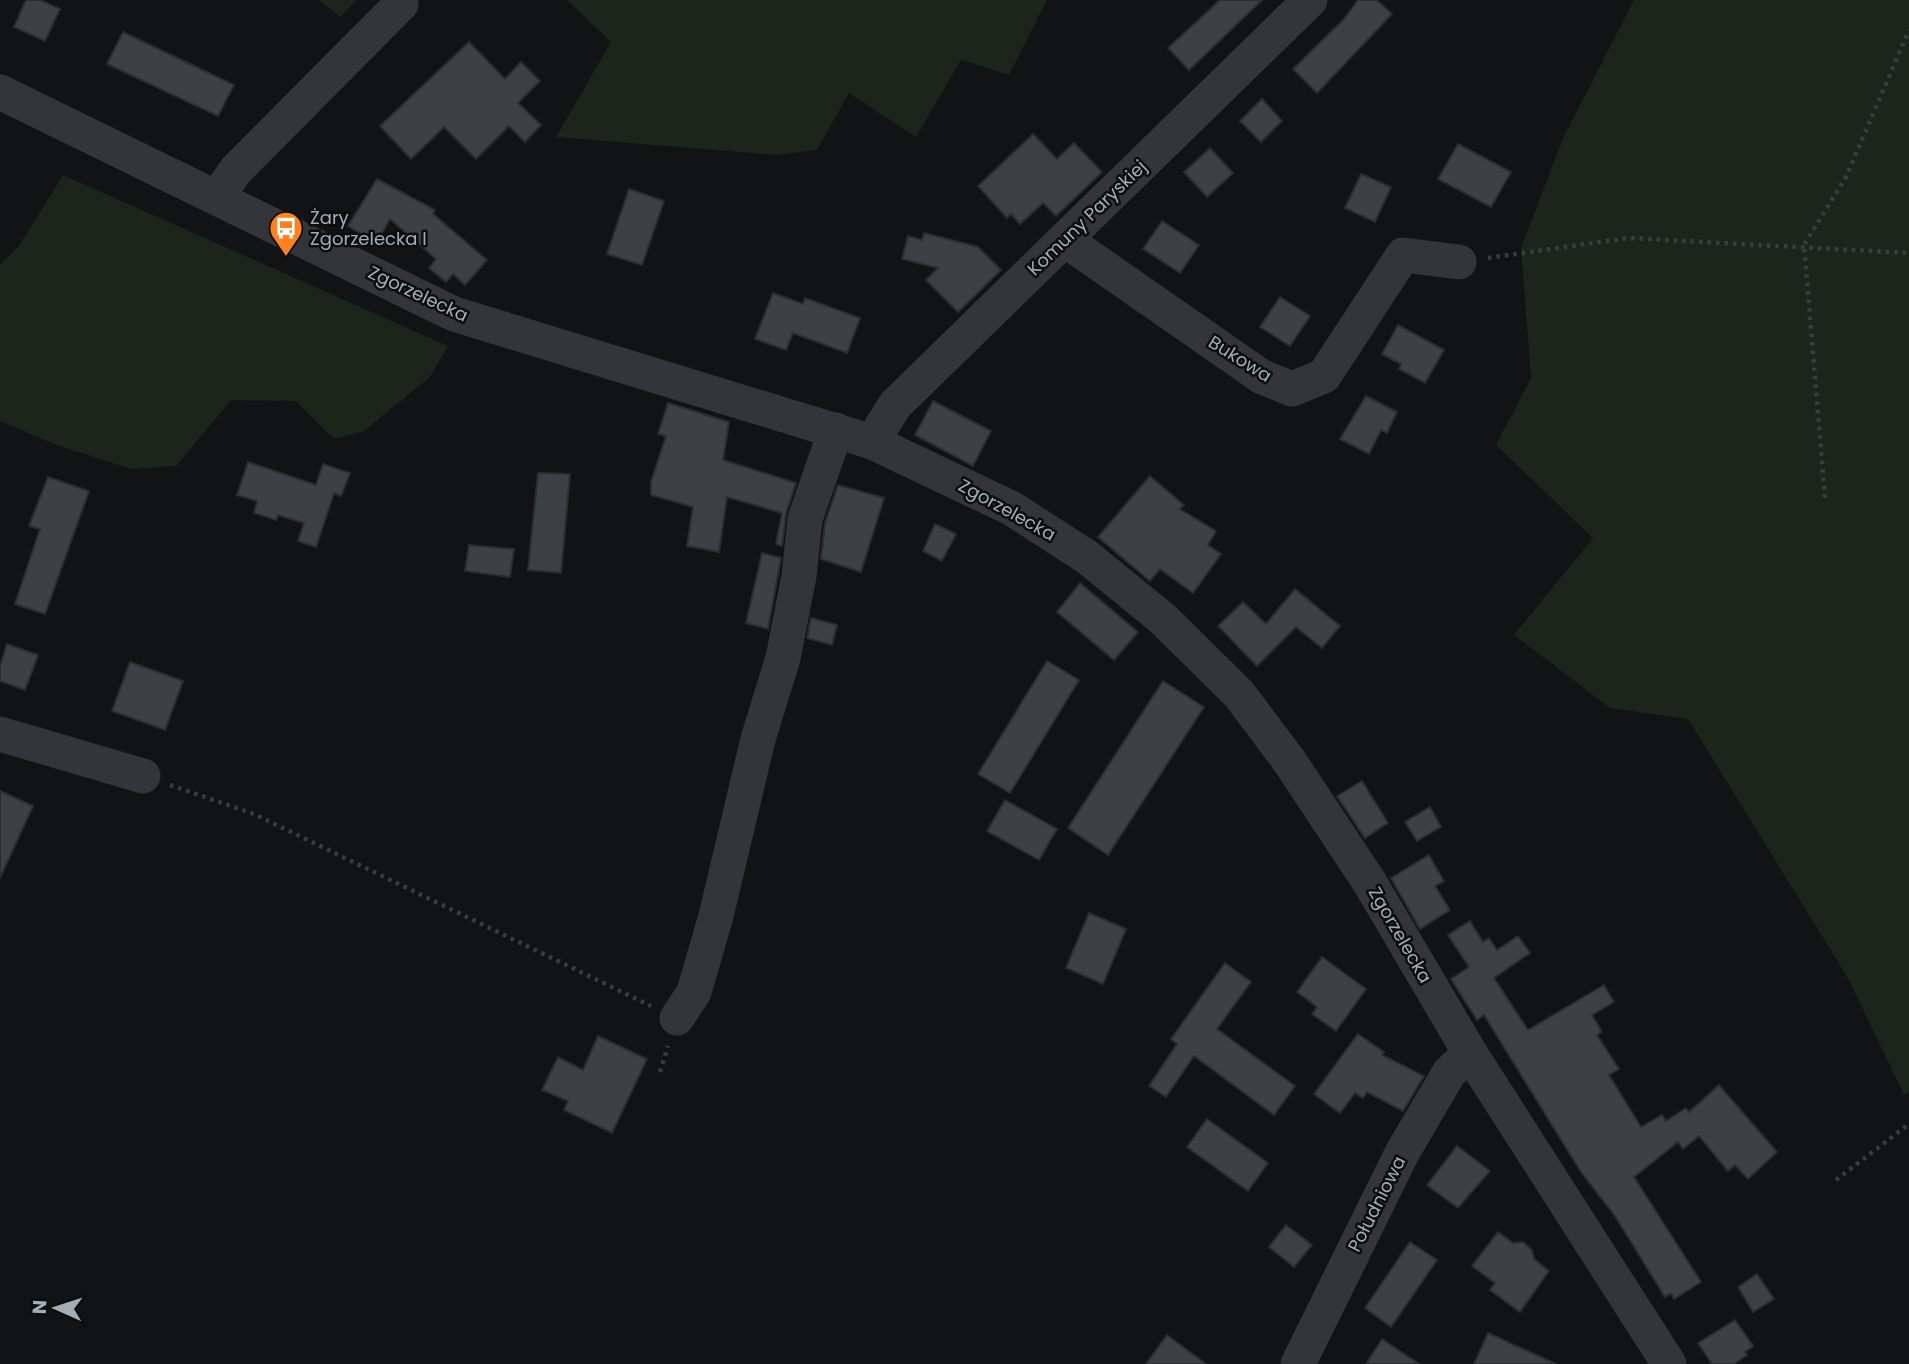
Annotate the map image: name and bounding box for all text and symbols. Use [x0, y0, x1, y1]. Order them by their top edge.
street label: Komuny Paryskiej [1022, 154, 1152, 281]
place label: Żary Zgorzelecka I [310, 205, 427, 251]
bus stop icon: Żary Zgorzelecka I [267, 209, 305, 258]
street label: Zgorzelecka [364, 260, 472, 328]
street label: Bukowa [1204, 329, 1277, 388]
street label: Zgorzelecka [954, 473, 1060, 547]
street label: Zgorzelecka [1363, 882, 1438, 988]
street label: Południowa [1342, 1152, 1411, 1256]
north arrow [21, 1273, 91, 1343]
text: N [26, 1299, 53, 1315]

